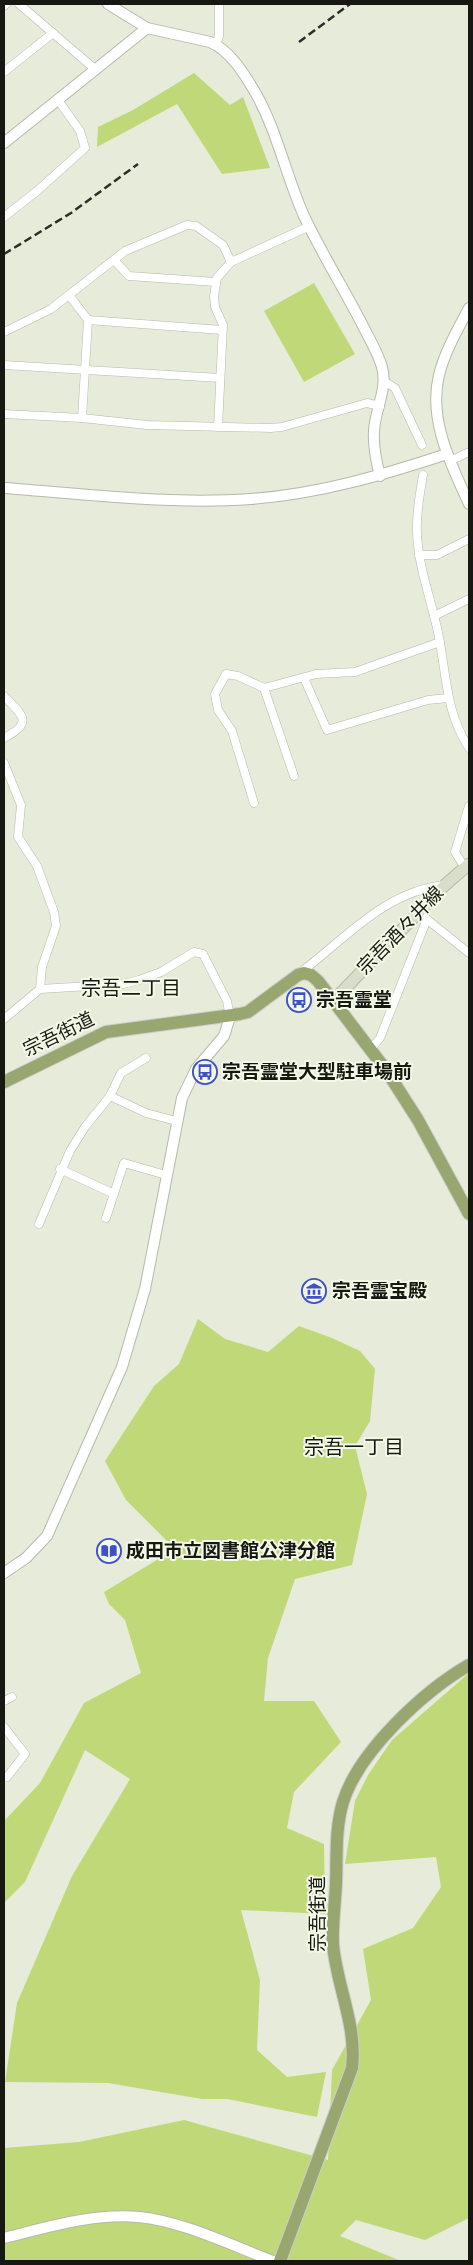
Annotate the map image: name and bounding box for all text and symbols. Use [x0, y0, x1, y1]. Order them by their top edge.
street label: 宗吾酒々井線 [353, 882, 447, 979]
district label: 宗吾二丁目 [81, 977, 181, 999]
bus stop icon: 宗吾霊堂 [286, 987, 312, 1013]
place label: 宗吾霊堂 [316, 990, 392, 1010]
street label: 宗吾街道 [20, 1008, 97, 1060]
bus stop icon: 宗吾霊堂大型駐車場前 [192, 1059, 218, 1085]
place label: 宗吾霊堂大型駐車場前 [222, 1062, 412, 1082]
museum icon: 宗吾霊宝殿 [301, 1278, 327, 1304]
place label: 宗吾霊宝殿 [332, 1281, 427, 1301]
district label: 宗吾一丁目 [304, 1436, 404, 1458]
library icon: 成田市立図書館公津分館 [96, 1538, 122, 1564]
place label: 成田市立図書館公津分館 [126, 1540, 335, 1561]
street label: 宗吾街道 [307, 1876, 328, 1952]

